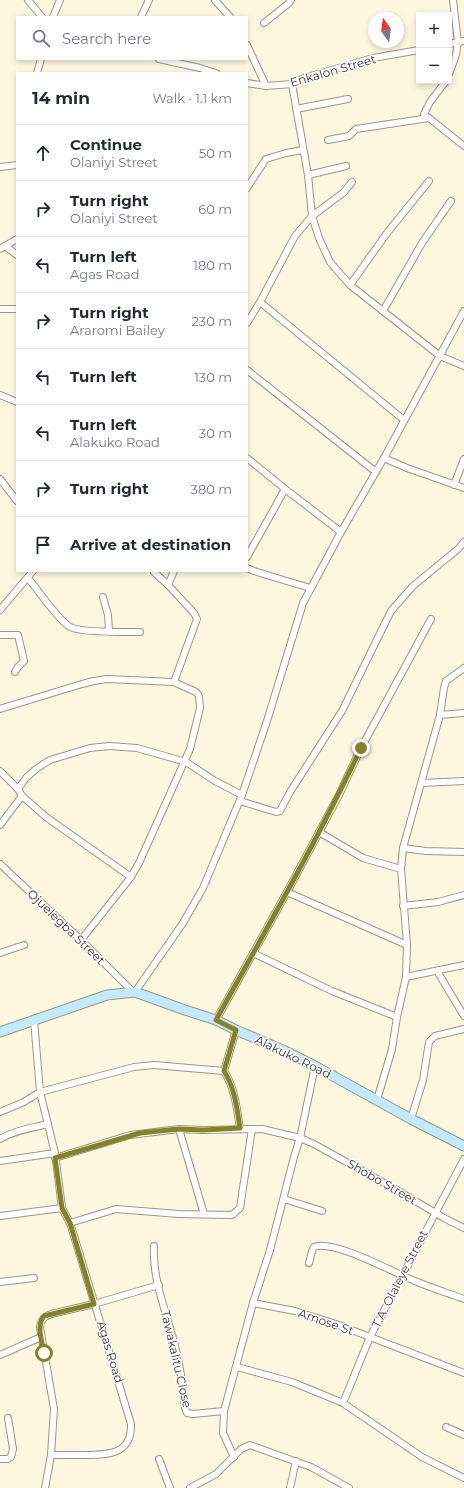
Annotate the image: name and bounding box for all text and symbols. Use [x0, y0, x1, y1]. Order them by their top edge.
north arrow [368, 12, 404, 48]
map controls [416, 12, 452, 84]
button: + [416, 12, 452, 48]
search box [16, 16, 248, 60]
icon: search [30, 27, 52, 49]
text: Search here [62, 29, 151, 48]
button: − [416, 48, 452, 84]
street label: Enkalon Street [288, 51, 378, 90]
text: 14 min [32, 88, 90, 108]
text: Walk · 1.1 km [152, 90, 232, 106]
text: Continue [70, 135, 142, 154]
icon: ahead [32, 142, 54, 164]
text: 50 m [199, 145, 232, 161]
text: Olaniyi Street [70, 154, 158, 170]
text: Turn right [70, 191, 149, 210]
icon: right [32, 198, 54, 220]
text: 60 m [198, 201, 232, 217]
text: Olaniyi Street [70, 210, 158, 226]
text: Turn left [70, 247, 137, 266]
icon: left [32, 254, 54, 276]
text: 180 m [193, 257, 232, 273]
text: Agas Road [70, 266, 140, 282]
text: Turn right [70, 303, 149, 322]
icon: right [32, 310, 54, 332]
text: 230 m [191, 313, 232, 329]
text: Araromi Bailey [70, 322, 165, 338]
icon: left [32, 366, 54, 388]
text: Turn left [70, 367, 137, 386]
text: 130 m [194, 369, 232, 385]
text: Turn left [70, 415, 137, 434]
icon: left [32, 422, 54, 444]
text: 30 m [199, 425, 232, 441]
text: Alakuko Road [70, 434, 160, 450]
icon: right [32, 478, 54, 500]
text: Turn right [70, 479, 149, 498]
text: 380 m [191, 481, 232, 497]
icon: arrive [32, 534, 54, 556]
text: Arrive at destination [70, 535, 231, 554]
route end [352, 739, 370, 757]
street label: Ojuelegba Street [24, 886, 108, 968]
street label: Alakuko Road [253, 1032, 334, 1081]
street label: Shobo Street [345, 1156, 420, 1208]
street label: T.A. Olaleye Street [368, 1227, 431, 1330]
street label: Amose St [297, 1305, 356, 1338]
street label: Tawakalitu Close [158, 1309, 195, 1409]
street label: Agas Road [94, 1319, 127, 1385]
route start [35, 1344, 53, 1362]

